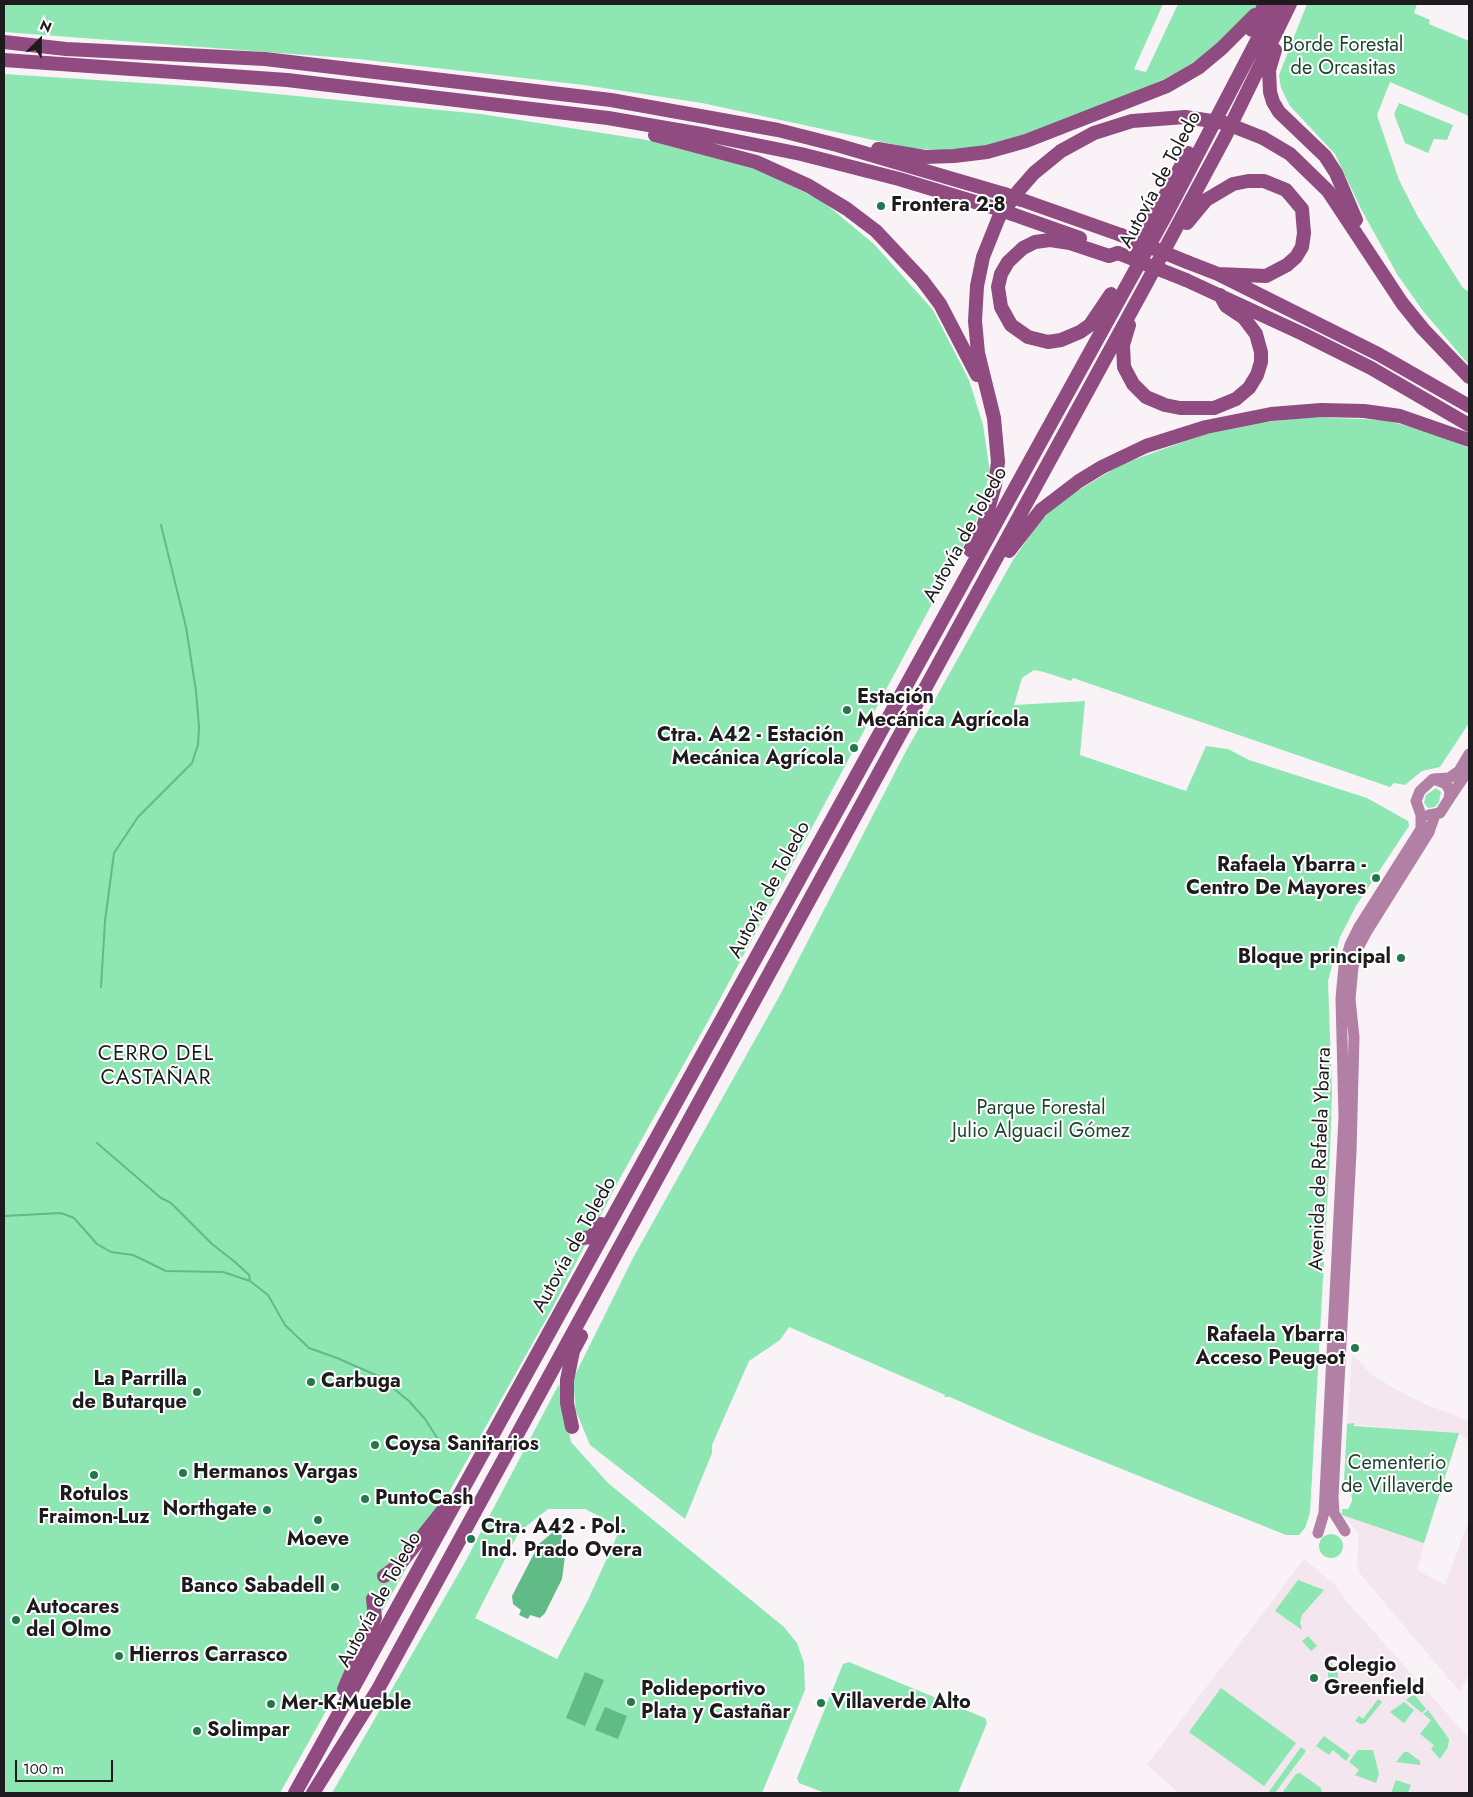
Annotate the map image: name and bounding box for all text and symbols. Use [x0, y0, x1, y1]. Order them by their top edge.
north arrow [15, 15, 65, 65]
text: N [37, 15, 55, 38]
park label: Borde Forestal de Orcasitas [1283, 34, 1403, 81]
street label: Autovía de Toledo [1115, 107, 1207, 253]
place label: Frontera 2-8 [891, 194, 1006, 218]
marker: Frontera 2-8 [875, 200, 887, 212]
street label: Autovía de Toledo [919, 463, 1013, 607]
place label: Estación Mecánica Agrícola [857, 686, 1029, 733]
marker: Estación Mecánica Agrícola [841, 704, 853, 716]
place label: Ctra. A42 - Estación Mecánica Agrícola [657, 724, 844, 771]
marker: Ctra. A42 - Estación Mecánica Agrícola [848, 742, 860, 754]
street label: Autovía de Toledo [724, 817, 816, 963]
place label: Rafaela Ybarra - Centro De Mayores [1186, 854, 1366, 901]
marker: Rafaela Ybarra - Centro De Mayores [1370, 872, 1382, 884]
place label: Bloque principal [1238, 946, 1391, 970]
marker: Bloque principal [1395, 952, 1407, 964]
district label: CERRO DEL CASTAÑAR [97, 1042, 215, 1092]
street label: Avenida de Rafaela Ybarra [1305, 1047, 1337, 1271]
park label: Parque Forestal Julio Alguacil Gómez [952, 1097, 1130, 1144]
street label: Autovía de Toledo [528, 1173, 622, 1317]
place label: Rafaela Ybarra Acceso Peugeot [1196, 1324, 1345, 1371]
marker: Rafaela Ybarra Acceso Peugeot [1349, 1342, 1361, 1354]
place label: La Parrilla de Butarque [72, 1368, 187, 1415]
place label: Carbuga [321, 1370, 401, 1394]
marker: Carbuga [305, 1376, 317, 1388]
marker: La Parrilla de Butarque [191, 1386, 203, 1398]
place label: Coysa Sanitarios [385, 1433, 539, 1457]
marker: Coysa Sanitarios [369, 1439, 381, 1451]
park label: Cementerio de Villaverde [1341, 1452, 1453, 1499]
place label: Hermanos Vargas [193, 1461, 357, 1485]
marker: Hermanos Vargas [177, 1467, 189, 1479]
marker: Rotulos Fraimon-Luz [88, 1469, 100, 1481]
place label: Rotulos Fraimon-Luz [38, 1483, 150, 1530]
place label: PuntoCash [375, 1487, 474, 1511]
marker: PuntoCash [359, 1493, 371, 1505]
place label: Northgate [163, 1498, 257, 1522]
marker: Northgate [261, 1504, 273, 1516]
marker: Moeve [312, 1514, 324, 1526]
place label: Ctra. A42 - Pol. Ind. Prado Overa [481, 1516, 642, 1563]
place label: Moeve [287, 1528, 349, 1552]
street label: Autovía de Toledo [333, 1528, 427, 1672]
marker: Ctra. A42 - Pol. Ind. Prado Overa [465, 1533, 477, 1545]
place label: Banco Sabadell [181, 1575, 325, 1599]
marker: Banco Sabadell [329, 1581, 341, 1593]
place label: Autocares del Olmo [26, 1596, 119, 1643]
marker: Autocares del Olmo [10, 1614, 22, 1626]
place label: Hierros Carrasco [129, 1644, 288, 1668]
marker: Hierros Carrasco [113, 1650, 125, 1662]
place label: Colegio Greenfield [1324, 1654, 1424, 1701]
marker: Colegio Greenfield [1308, 1672, 1320, 1684]
place label: Polideportivo Plata y Castañar [641, 1678, 791, 1725]
place label: Villaverde Alto [831, 1691, 971, 1715]
place label: Mer-K-Mueble [281, 1692, 411, 1716]
marker: Polideportivo Plata y Castañar [625, 1696, 637, 1708]
marker: Villaverde Alto [815, 1697, 827, 1709]
marker: Mer-K-Mueble [265, 1698, 277, 1710]
place label: Solimpar [207, 1719, 290, 1743]
marker: Solimpar [191, 1725, 203, 1737]
scale bar [18, 1750, 115, 1782]
text: 100 m [23, 1758, 64, 1780]

